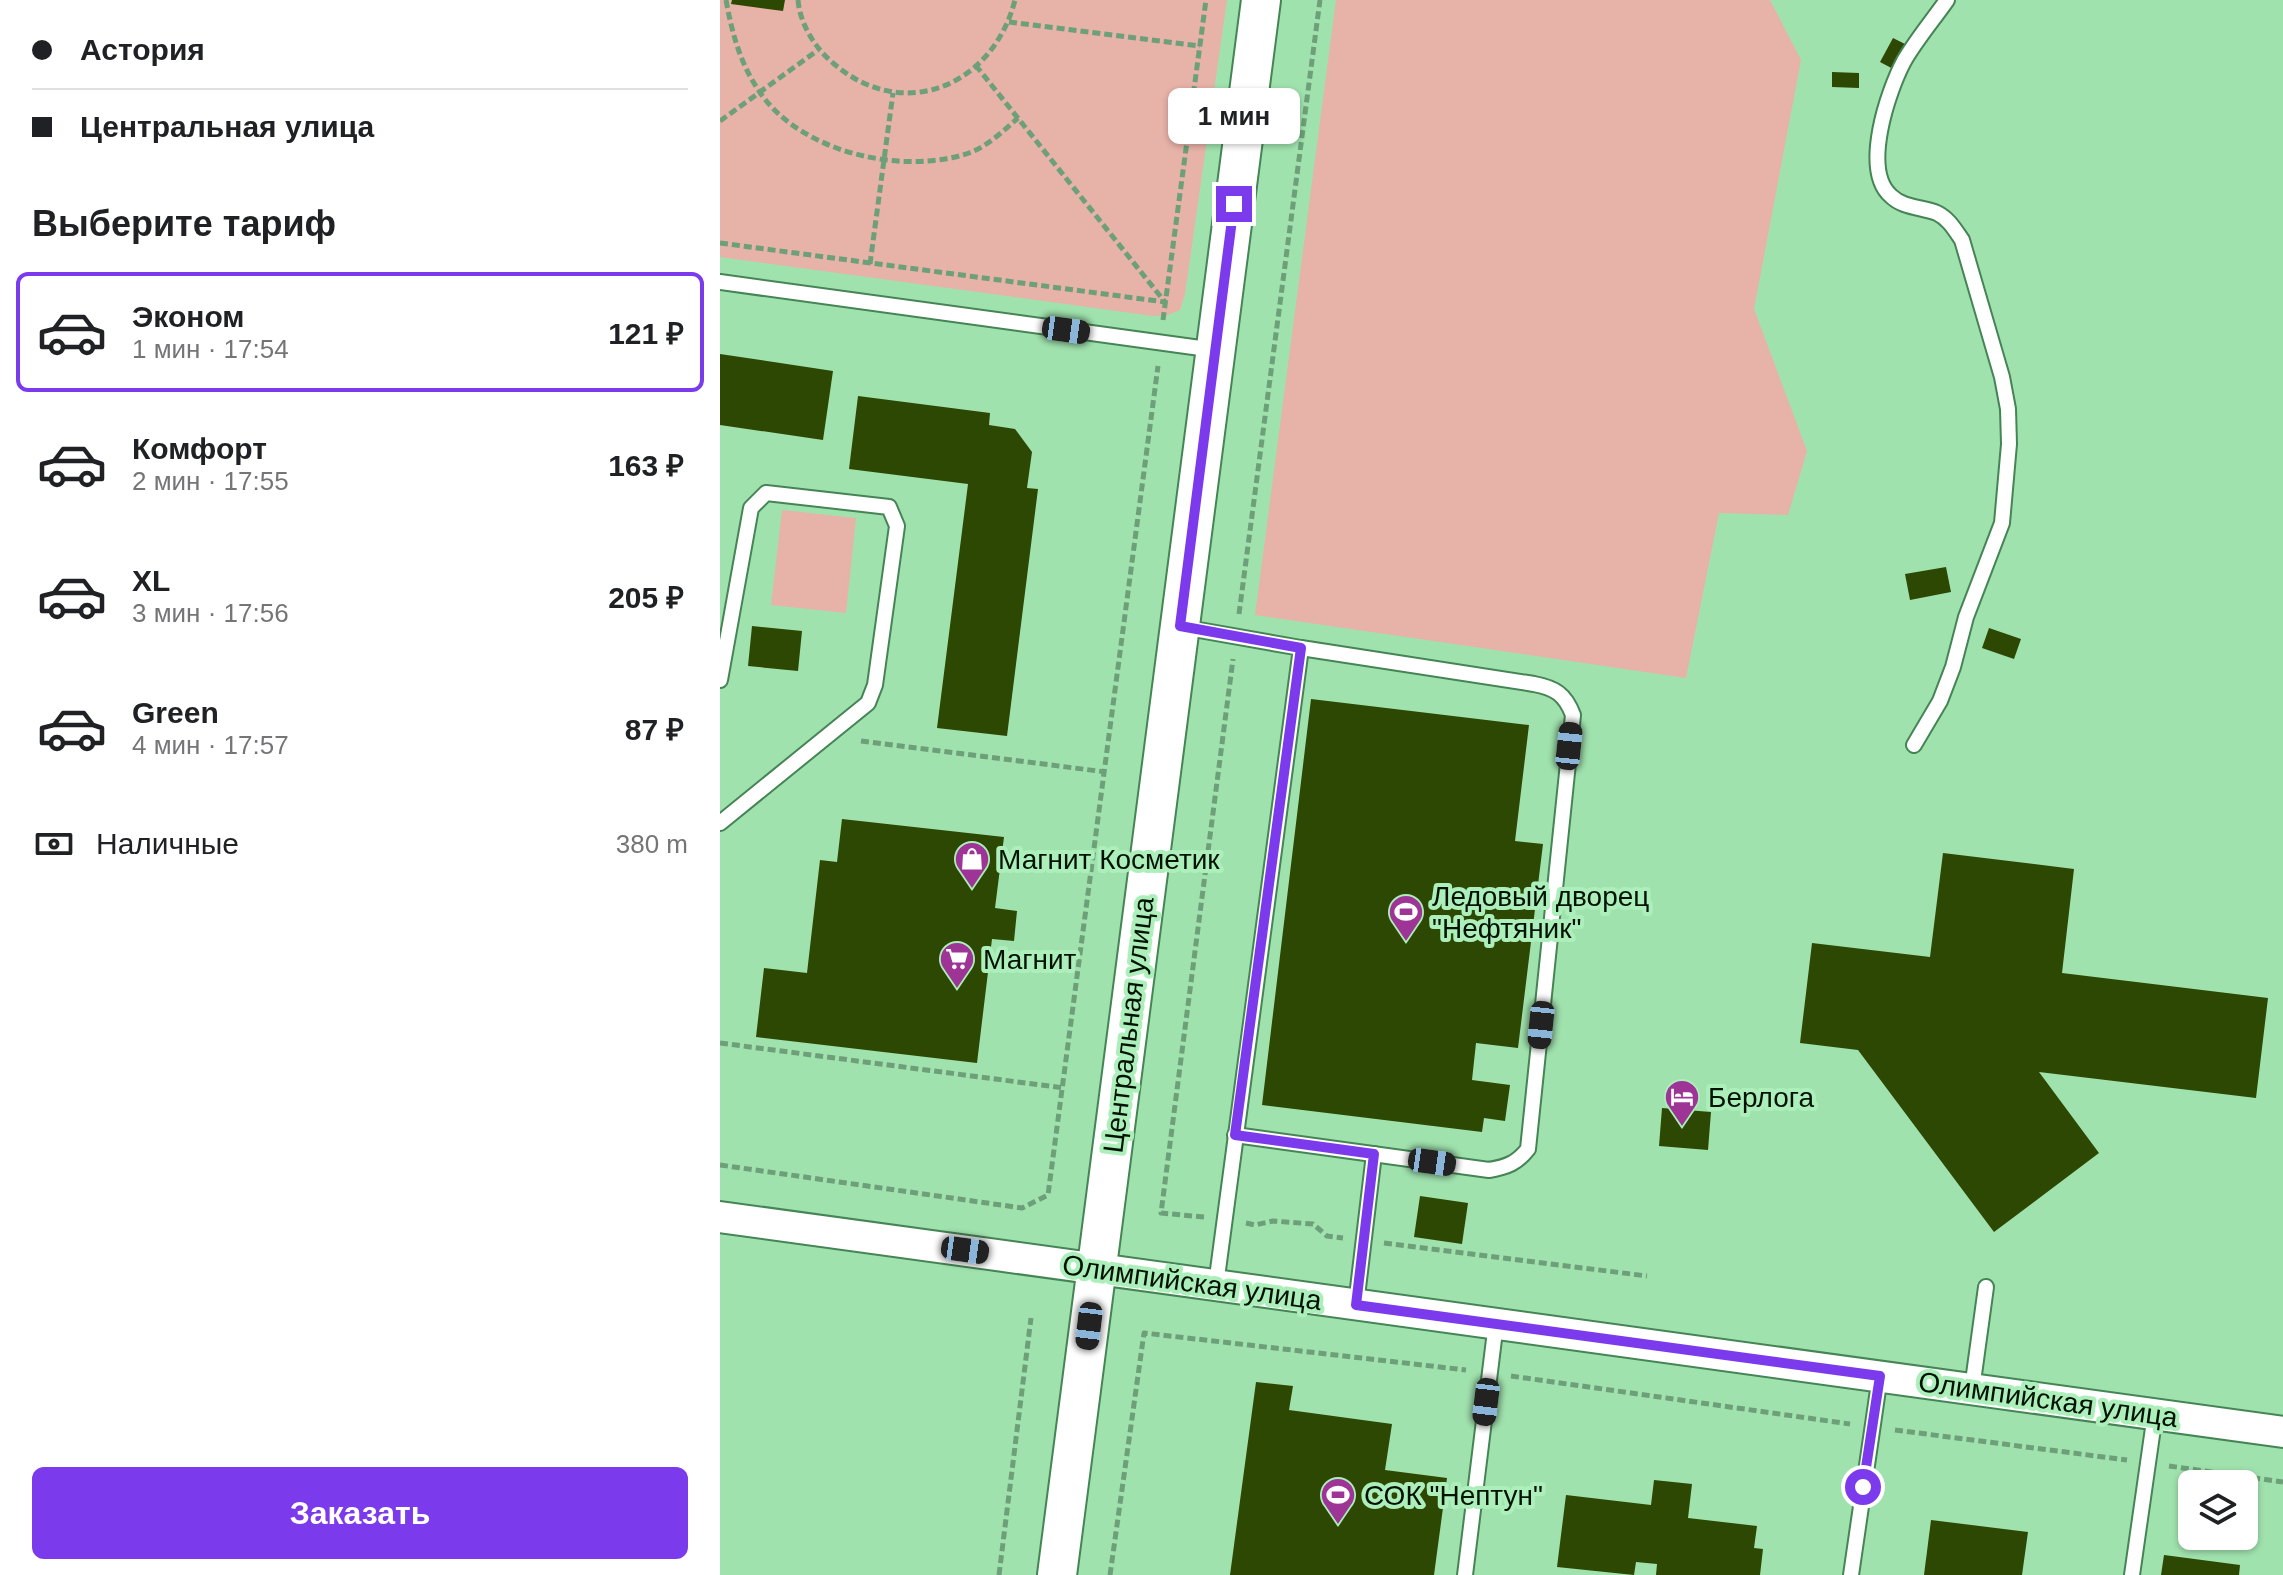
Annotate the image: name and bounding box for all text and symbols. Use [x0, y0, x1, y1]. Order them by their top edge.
text: Астория [80, 33, 205, 66]
callout: 1 мин [1168, 88, 1300, 144]
text: 1 мин [1198, 101, 1270, 131]
text: Центральная улица [80, 110, 374, 143]
route end [1216, 186, 1252, 222]
text: Выберите тариф [32, 203, 336, 244]
icon: car [36, 296, 108, 368]
text: Эконом [132, 300, 245, 333]
car [1041, 315, 1091, 345]
text: 121 ₽ [608, 317, 684, 350]
text: 1 мин · 17:54 [132, 334, 289, 364]
icon: car [36, 428, 108, 500]
text: Комфорт [132, 432, 267, 465]
text: 163 ₽ [608, 449, 684, 482]
text: 2 мин · 17:55 [132, 466, 289, 496]
icon: car [36, 560, 108, 632]
text: XL [132, 564, 170, 597]
text: 205 ₽ [608, 581, 684, 614]
text: 3 мин · 17:56 [132, 598, 289, 628]
icon: car [36, 692, 108, 764]
text: Green [132, 696, 219, 729]
text: 87 ₽ [625, 713, 684, 746]
car [1555, 721, 1583, 771]
text: 4 мин · 17:57 [132, 730, 289, 760]
icon: cash [32, 822, 76, 866]
text: Наличные [96, 827, 239, 860]
text: 380 m [616, 829, 688, 859]
shop icon: Магнит Косметик [953, 840, 991, 890]
place label: Магнит Косметик [998, 844, 1220, 875]
place label: Ледовый дворец "Нефтяник" [1432, 881, 1649, 944]
sports icon: Ледовый дворец "Нефтяник" [1387, 893, 1425, 943]
street label: Центральная улица [1097, 895, 1160, 1155]
supermarket icon: Магнит [938, 940, 976, 990]
place label: Магнит [983, 944, 1077, 975]
car [1527, 1000, 1555, 1050]
hotel icon: Берлога [1663, 1078, 1701, 1128]
place label: Берлога [1708, 1082, 1814, 1113]
car [1407, 1147, 1457, 1177]
car [940, 1235, 990, 1265]
street label: Олимпийская улица [1060, 1249, 1324, 1316]
car [1074, 1301, 1104, 1351]
street label: Олимпийская улица [1916, 1366, 2180, 1433]
car [1471, 1377, 1501, 1427]
button: Заказать [32, 1467, 688, 1559]
route start [1845, 1469, 1881, 1505]
map controls [2178, 1470, 2258, 1550]
button: layers [2178, 1470, 2258, 1550]
sports icon: СОК "Нептун" [1319, 1476, 1357, 1526]
place label: СОК "Нептун" [1364, 1480, 1543, 1511]

